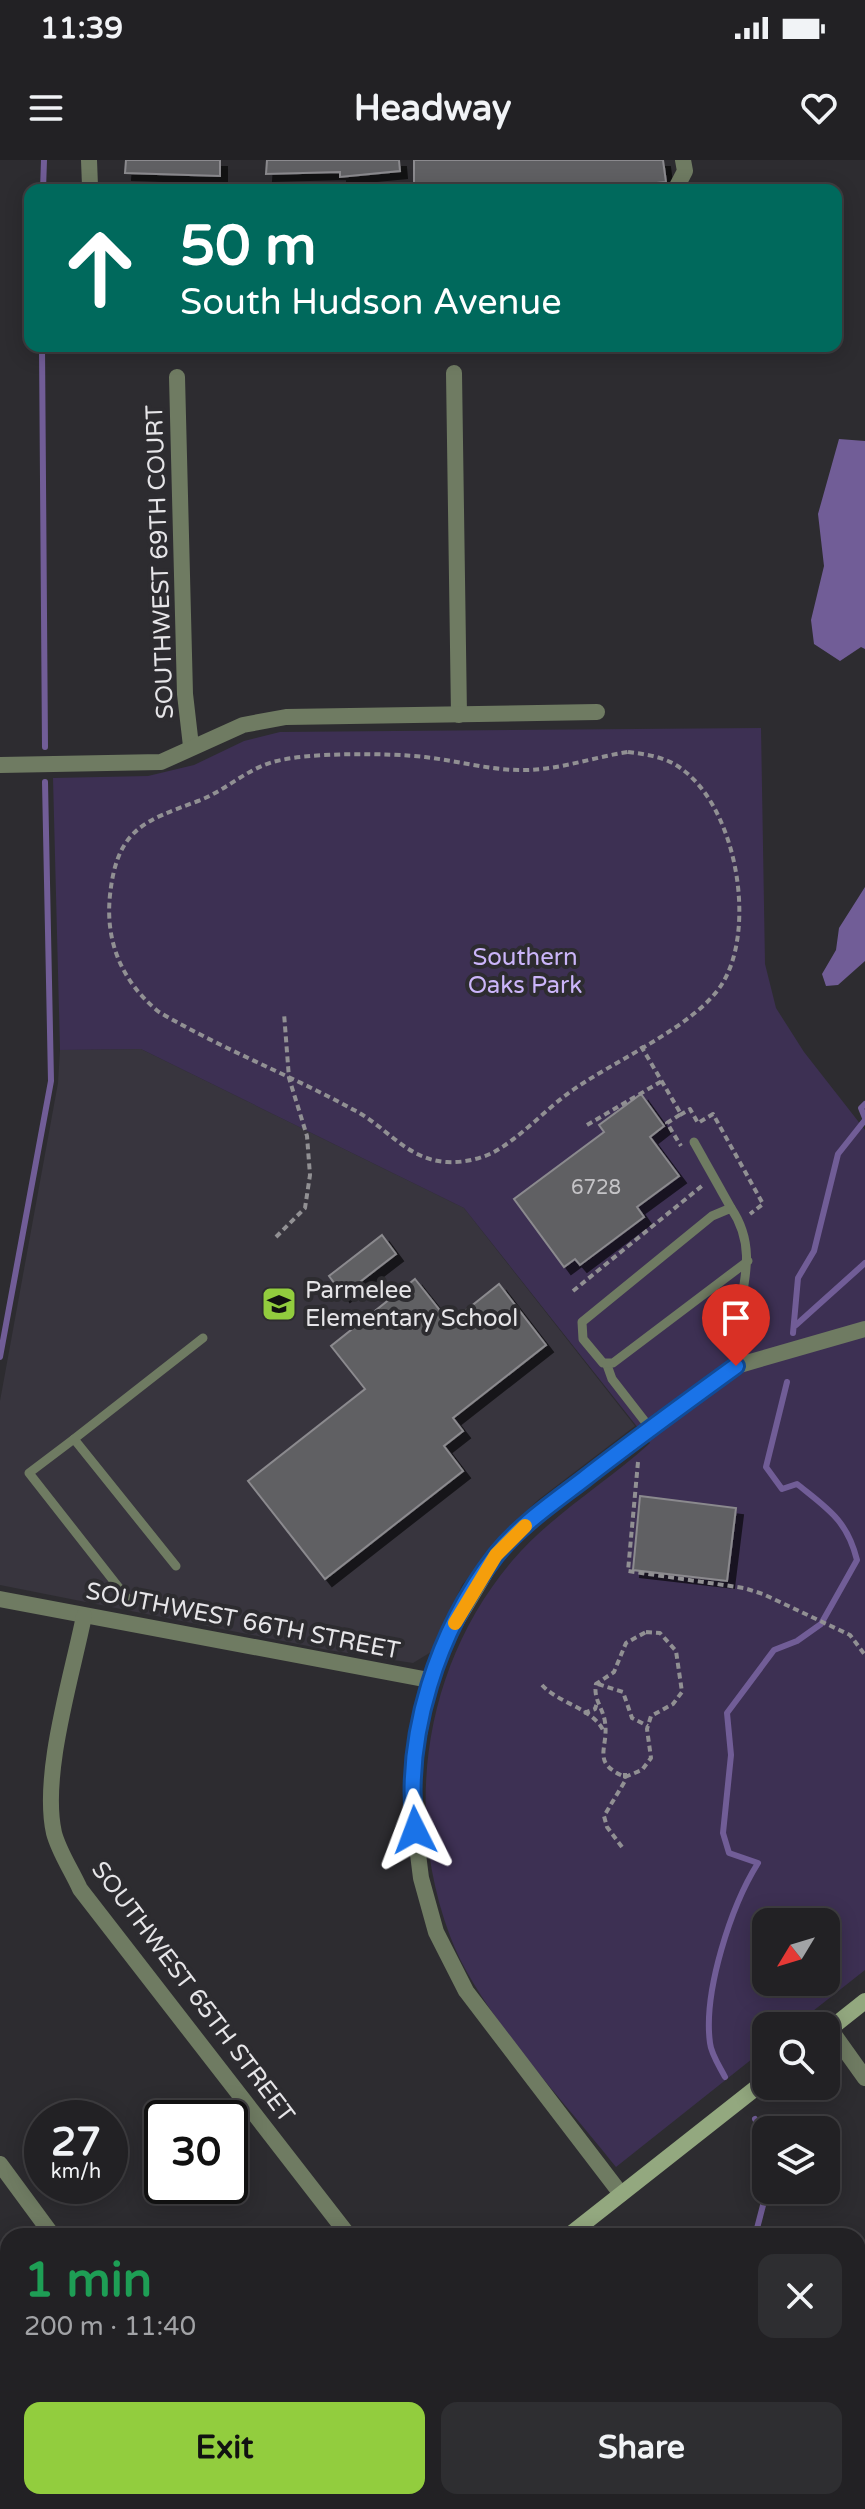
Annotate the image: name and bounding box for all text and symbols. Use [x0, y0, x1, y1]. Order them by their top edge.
text: 11:39 [40, 10, 123, 47]
icon: menu [24, 86, 68, 130]
icon: heart [797, 86, 841, 130]
text: Headway [354, 87, 511, 130]
text: 50 m [180, 213, 316, 280]
icon: ahead [48, 216, 152, 320]
text: South Hudson Avenue [180, 281, 562, 324]
street label: SOUTHWEST 69TH COURT [140, 404, 180, 720]
park label: Southern Oaks Park [468, 943, 582, 1000]
house number: 6728 [571, 1176, 621, 1200]
place label: Parmelee Elementary School [305, 1276, 518, 1333]
pin [702, 1284, 770, 1366]
school or university icon: Parmelee Elementary School [260, 1285, 298, 1323]
icon: arrive [714, 1296, 758, 1340]
street label: SOUTHWEST 66TH STREET [83, 1576, 403, 1666]
position arrow [373, 1788, 457, 1872]
street label: SOUTHWEST 65TH STREET [85, 1856, 301, 2129]
north arrow [752, 1908, 840, 1996]
map controls [752, 1908, 840, 2204]
button: search [752, 2012, 840, 2100]
speed limit sign: 30 [144, 2100, 248, 2204]
button: layers [752, 2116, 840, 2204]
text: 27 [51, 2118, 101, 2166]
text: km/h [51, 2160, 101, 2184]
text: 1 min [24, 2252, 152, 2310]
button: close [758, 2254, 842, 2338]
text: 200 m · 11:40 [24, 2311, 196, 2342]
button: Exit [24, 2402, 425, 2494]
button: Share [441, 2402, 842, 2494]

